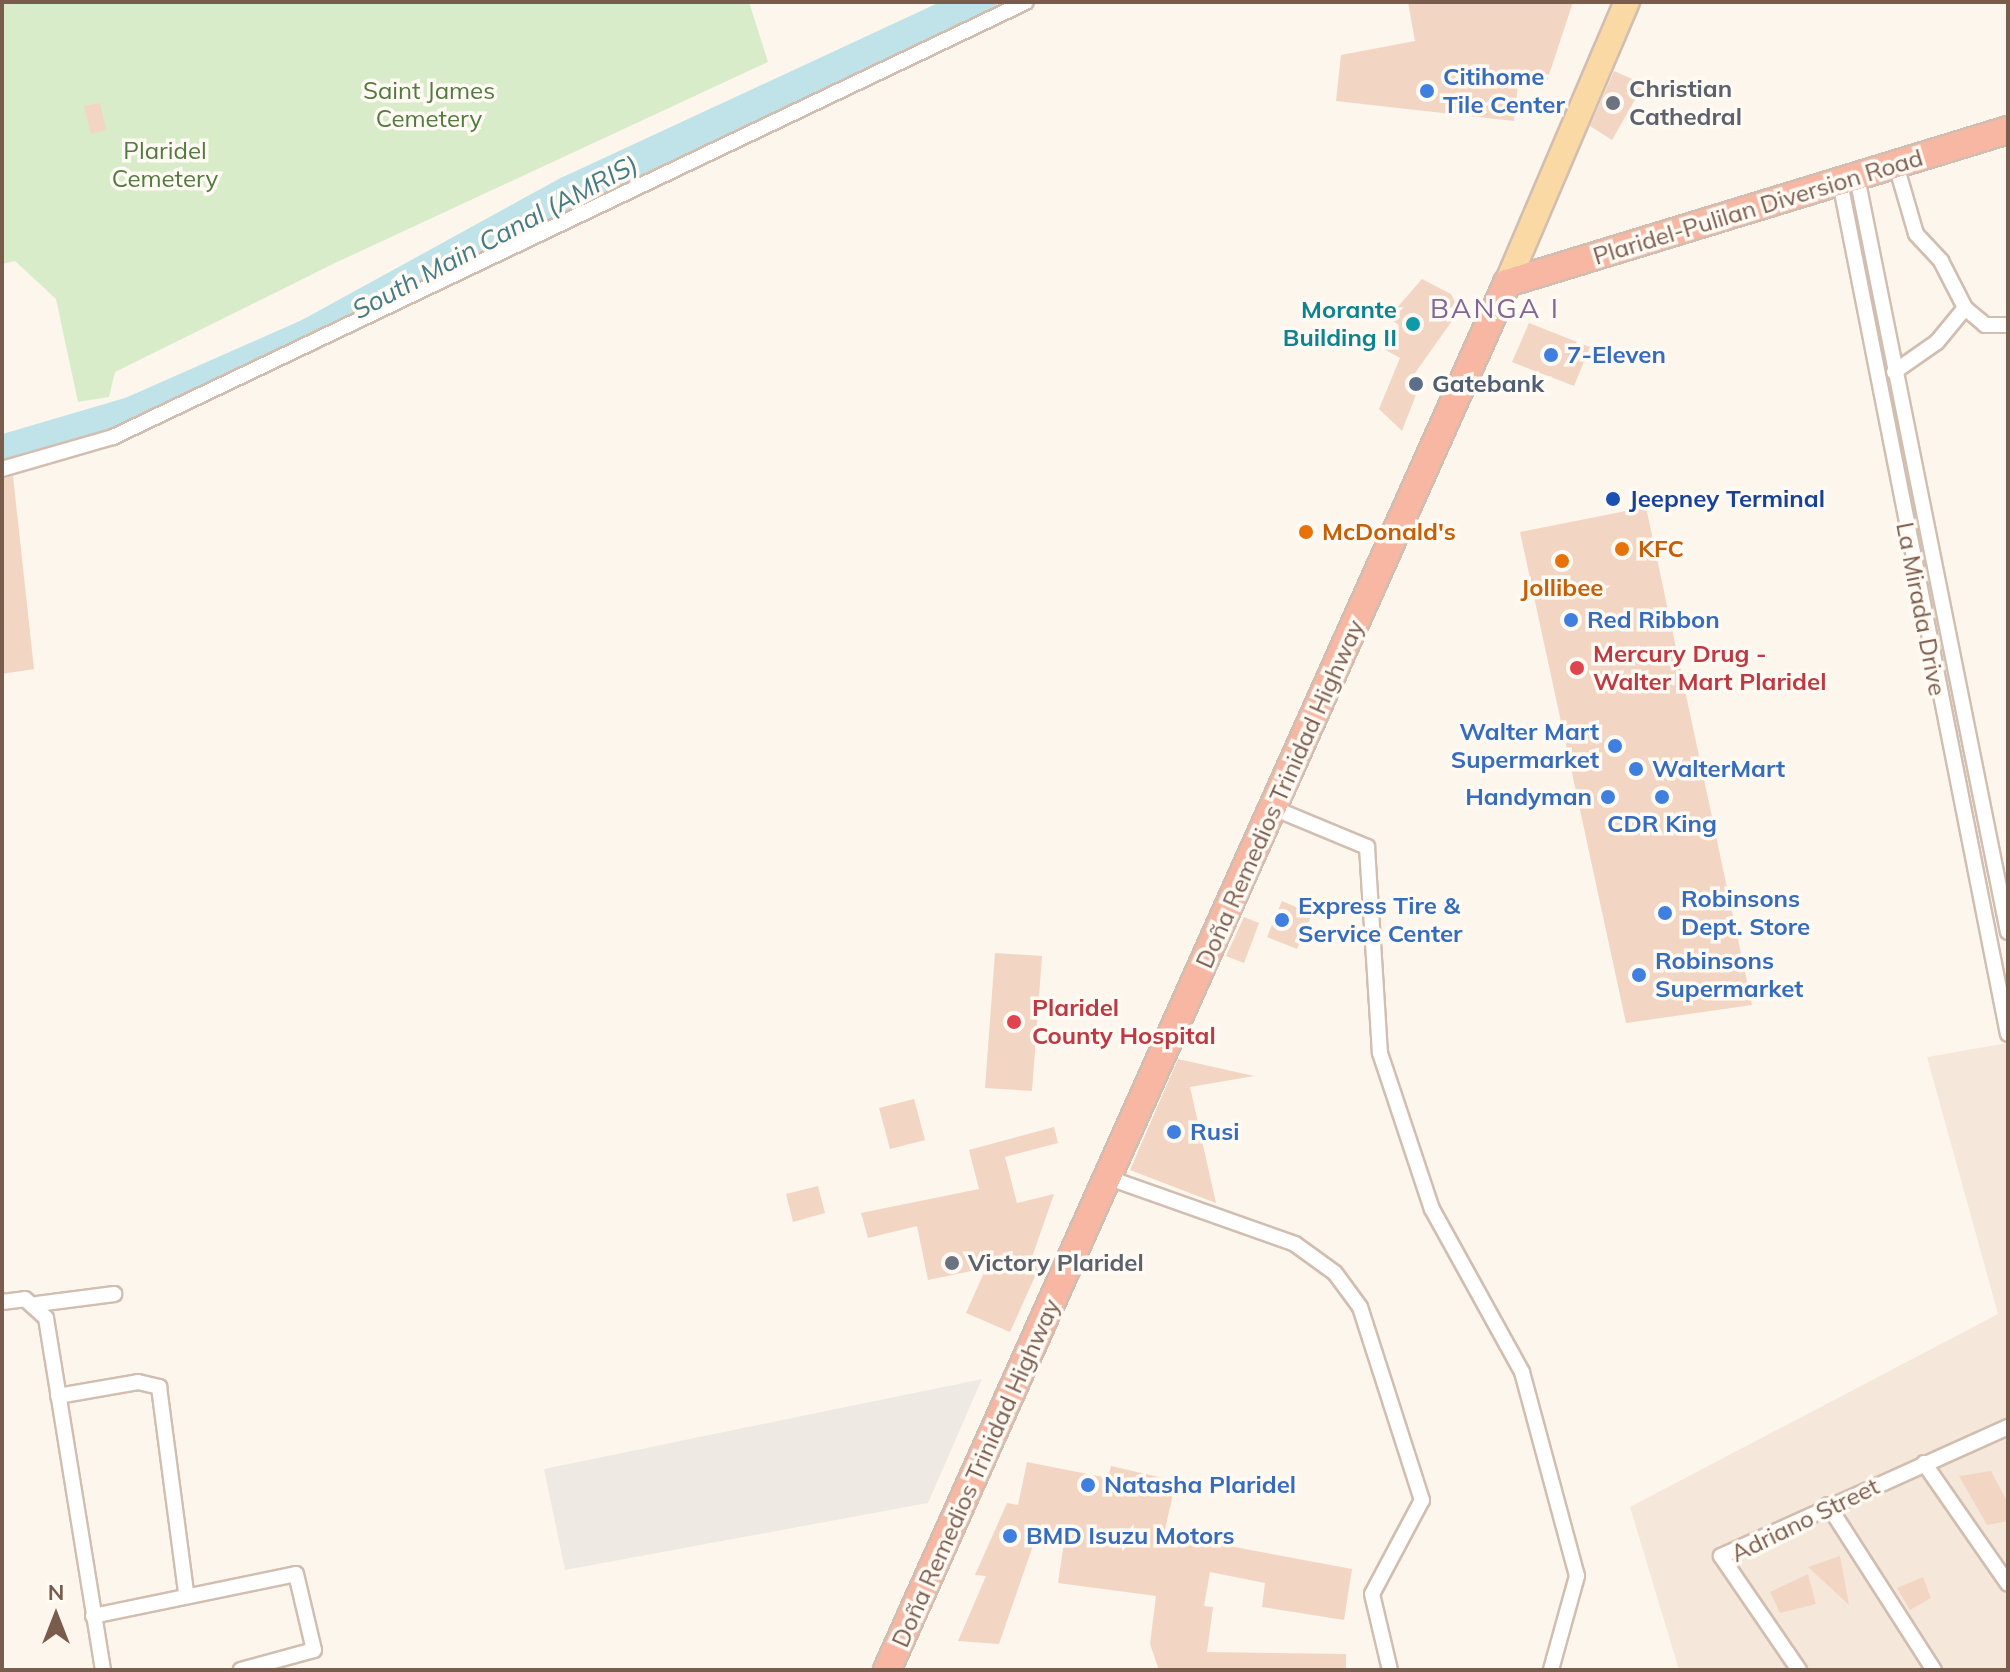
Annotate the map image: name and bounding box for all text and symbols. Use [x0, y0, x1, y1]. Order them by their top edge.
place label: Citihome Tile Center [1443, 63, 1565, 119]
place label: Christian Cathedral [1629, 75, 1742, 131]
park label: Saint James Cemetery [363, 77, 495, 133]
marker: Citihome Tile Center [1418, 82, 1436, 100]
marker: Christian Cathedral [1604, 94, 1622, 112]
park label: Plaridel Cemetery [112, 137, 218, 193]
street label: Plaridel-Pulilan Diversion Road [1590, 143, 1926, 271]
water label: South Main Canal (AMRIS) [347, 148, 643, 326]
district label: BANGA I [1430, 291, 1560, 325]
place label: Morante Building II [1283, 296, 1397, 352]
marker: Morante Building II [1404, 315, 1422, 333]
place label: 7-Eleven [1567, 341, 1666, 369]
marker: 7-Eleven [1542, 346, 1560, 364]
place label: Gatebank [1432, 370, 1544, 398]
marker: Gatebank [1407, 375, 1425, 393]
place label: Jeepney Terminal [1629, 485, 1825, 513]
marker: Jeepney Terminal [1604, 490, 1622, 508]
place label: McDonald's [1322, 518, 1456, 546]
street label: La Mirada Drive [1890, 520, 1952, 698]
marker: McDonald's [1297, 523, 1315, 541]
place label: KFC [1638, 535, 1684, 563]
marker: KFC [1613, 540, 1631, 558]
marker: Jollibee [1553, 552, 1571, 570]
place label: Jollibee [1521, 574, 1603, 602]
place label: Red Ribbon [1587, 606, 1720, 634]
marker: Red Ribbon [1562, 611, 1580, 629]
street label: Doña Remedios Trinidad Highway [1190, 615, 1370, 973]
place label: Mercury Drug - Walter Mart Plaridel [1593, 640, 1826, 696]
marker: Mercury Drug - Walter Mart Plaridel [1568, 659, 1586, 677]
place label: Walter Mart Supermarket [1451, 718, 1599, 774]
marker: Walter Mart Supermarket [1606, 737, 1624, 755]
place label: WalterMart [1652, 755, 1785, 783]
marker: WalterMart [1627, 760, 1645, 778]
place label: Handyman [1465, 783, 1592, 811]
marker: Handyman [1599, 788, 1617, 806]
marker: CDR King [1653, 788, 1671, 806]
place label: CDR King [1607, 810, 1717, 838]
place label: Robinsons Dept. Store [1681, 885, 1810, 941]
place label: Express Tire & Service Center [1298, 892, 1462, 948]
marker: Robinsons Dept. Store [1656, 904, 1674, 922]
marker: Express Tire & Service Center [1273, 911, 1291, 929]
place label: Robinsons Supermarket [1655, 947, 1803, 1003]
marker: Robinsons Supermarket [1630, 966, 1648, 984]
place label: Plaridel County Hospital [1032, 994, 1216, 1050]
marker: Plaridel County Hospital [1003, 1011, 1025, 1033]
place label: Rusi [1190, 1118, 1239, 1146]
marker: Rusi [1165, 1123, 1183, 1141]
place label: Victory Plaridel [968, 1249, 1144, 1277]
marker: Victory Plaridel [943, 1254, 961, 1272]
street label: Doña Remedios Trinidad Highway [886, 1294, 1066, 1652]
place label: Natasha Plaridel [1104, 1471, 1296, 1499]
street label: Adriano Street [1726, 1472, 1884, 1568]
marker: Natasha Plaridel [1079, 1476, 1097, 1494]
place label: BMD Isuzu Motors [1026, 1522, 1234, 1550]
marker: BMD Isuzu Motors [1001, 1527, 1019, 1545]
north arrow [16, 1576, 96, 1656]
text: N [48, 1578, 64, 1606]

